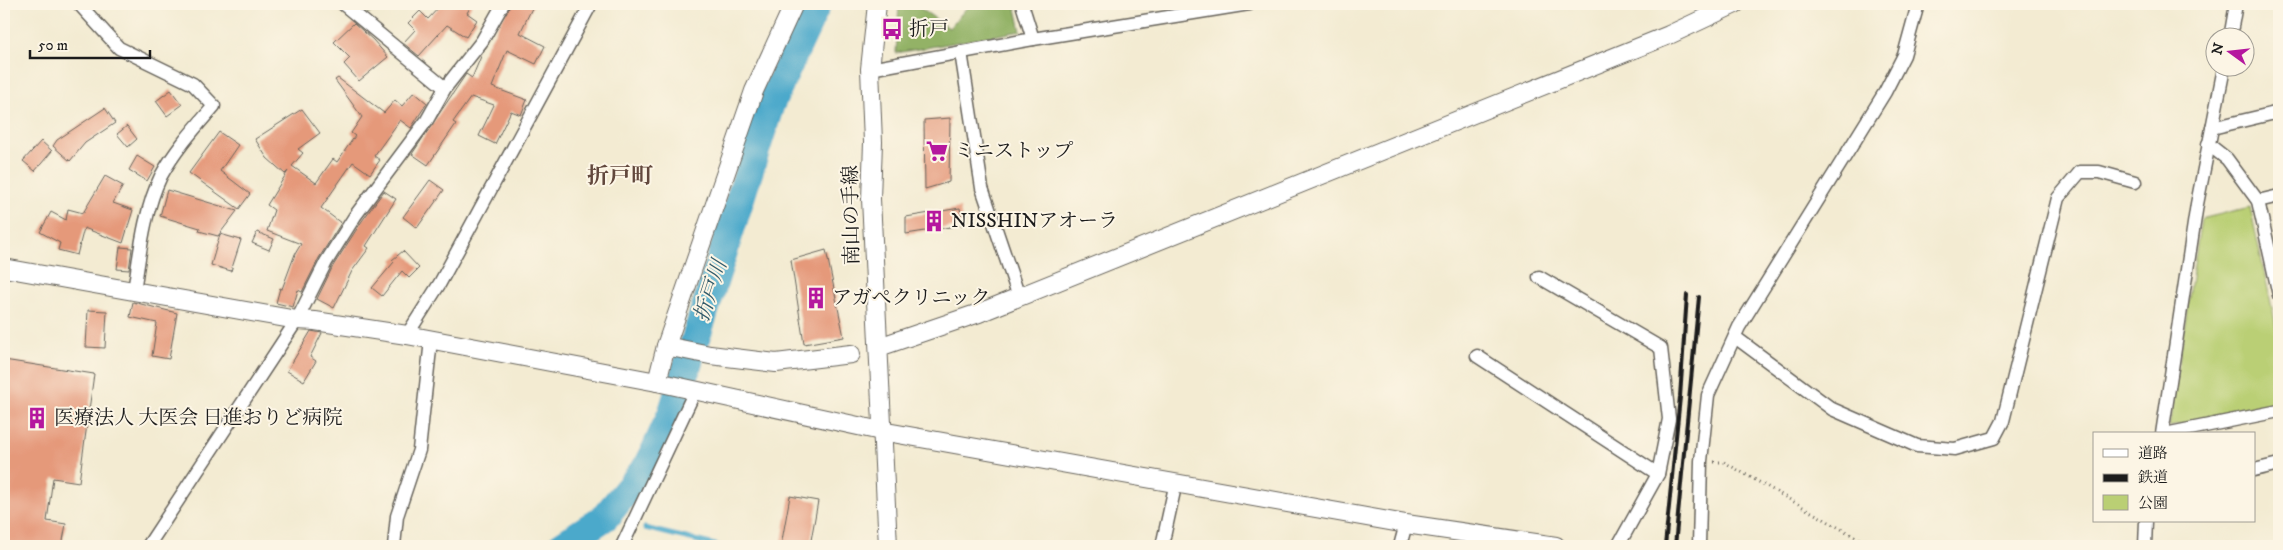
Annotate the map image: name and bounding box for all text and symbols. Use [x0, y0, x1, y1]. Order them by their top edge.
bus stop icon: 折戸 [879, 16, 905, 42]
place label: 折戸 [909, 17, 949, 42]
scale bar [30, 28, 150, 60]
north arrow [2206, 28, 2256, 78]
text: 50 m [38, 36, 68, 55]
text: N [2208, 41, 2229, 57]
supermarket icon: ミニストップ [924, 138, 950, 164]
place label: ミニストップ [954, 139, 1073, 164]
district label: 折戸町 [587, 163, 653, 190]
street label: 南山の手線 [839, 165, 865, 265]
building icon: NISSHINアオーラ [921, 208, 947, 234]
place label: NISSHINアオーラ [951, 209, 1118, 234]
water label: 折戸川 [689, 255, 734, 325]
building icon: アガぺクリニック [803, 285, 829, 311]
place label: アガぺクリニック [832, 286, 991, 311]
building icon: 医療法人 大医会 日進おりど病院 [24, 405, 50, 431]
place label: 医療法人 大医会 日進おりど病院 [54, 406, 343, 431]
legend [2093, 432, 2256, 522]
text: 道路 [2138, 444, 2168, 463]
text: 鉄道 [2138, 468, 2168, 487]
text: 公園 [2138, 494, 2168, 513]

